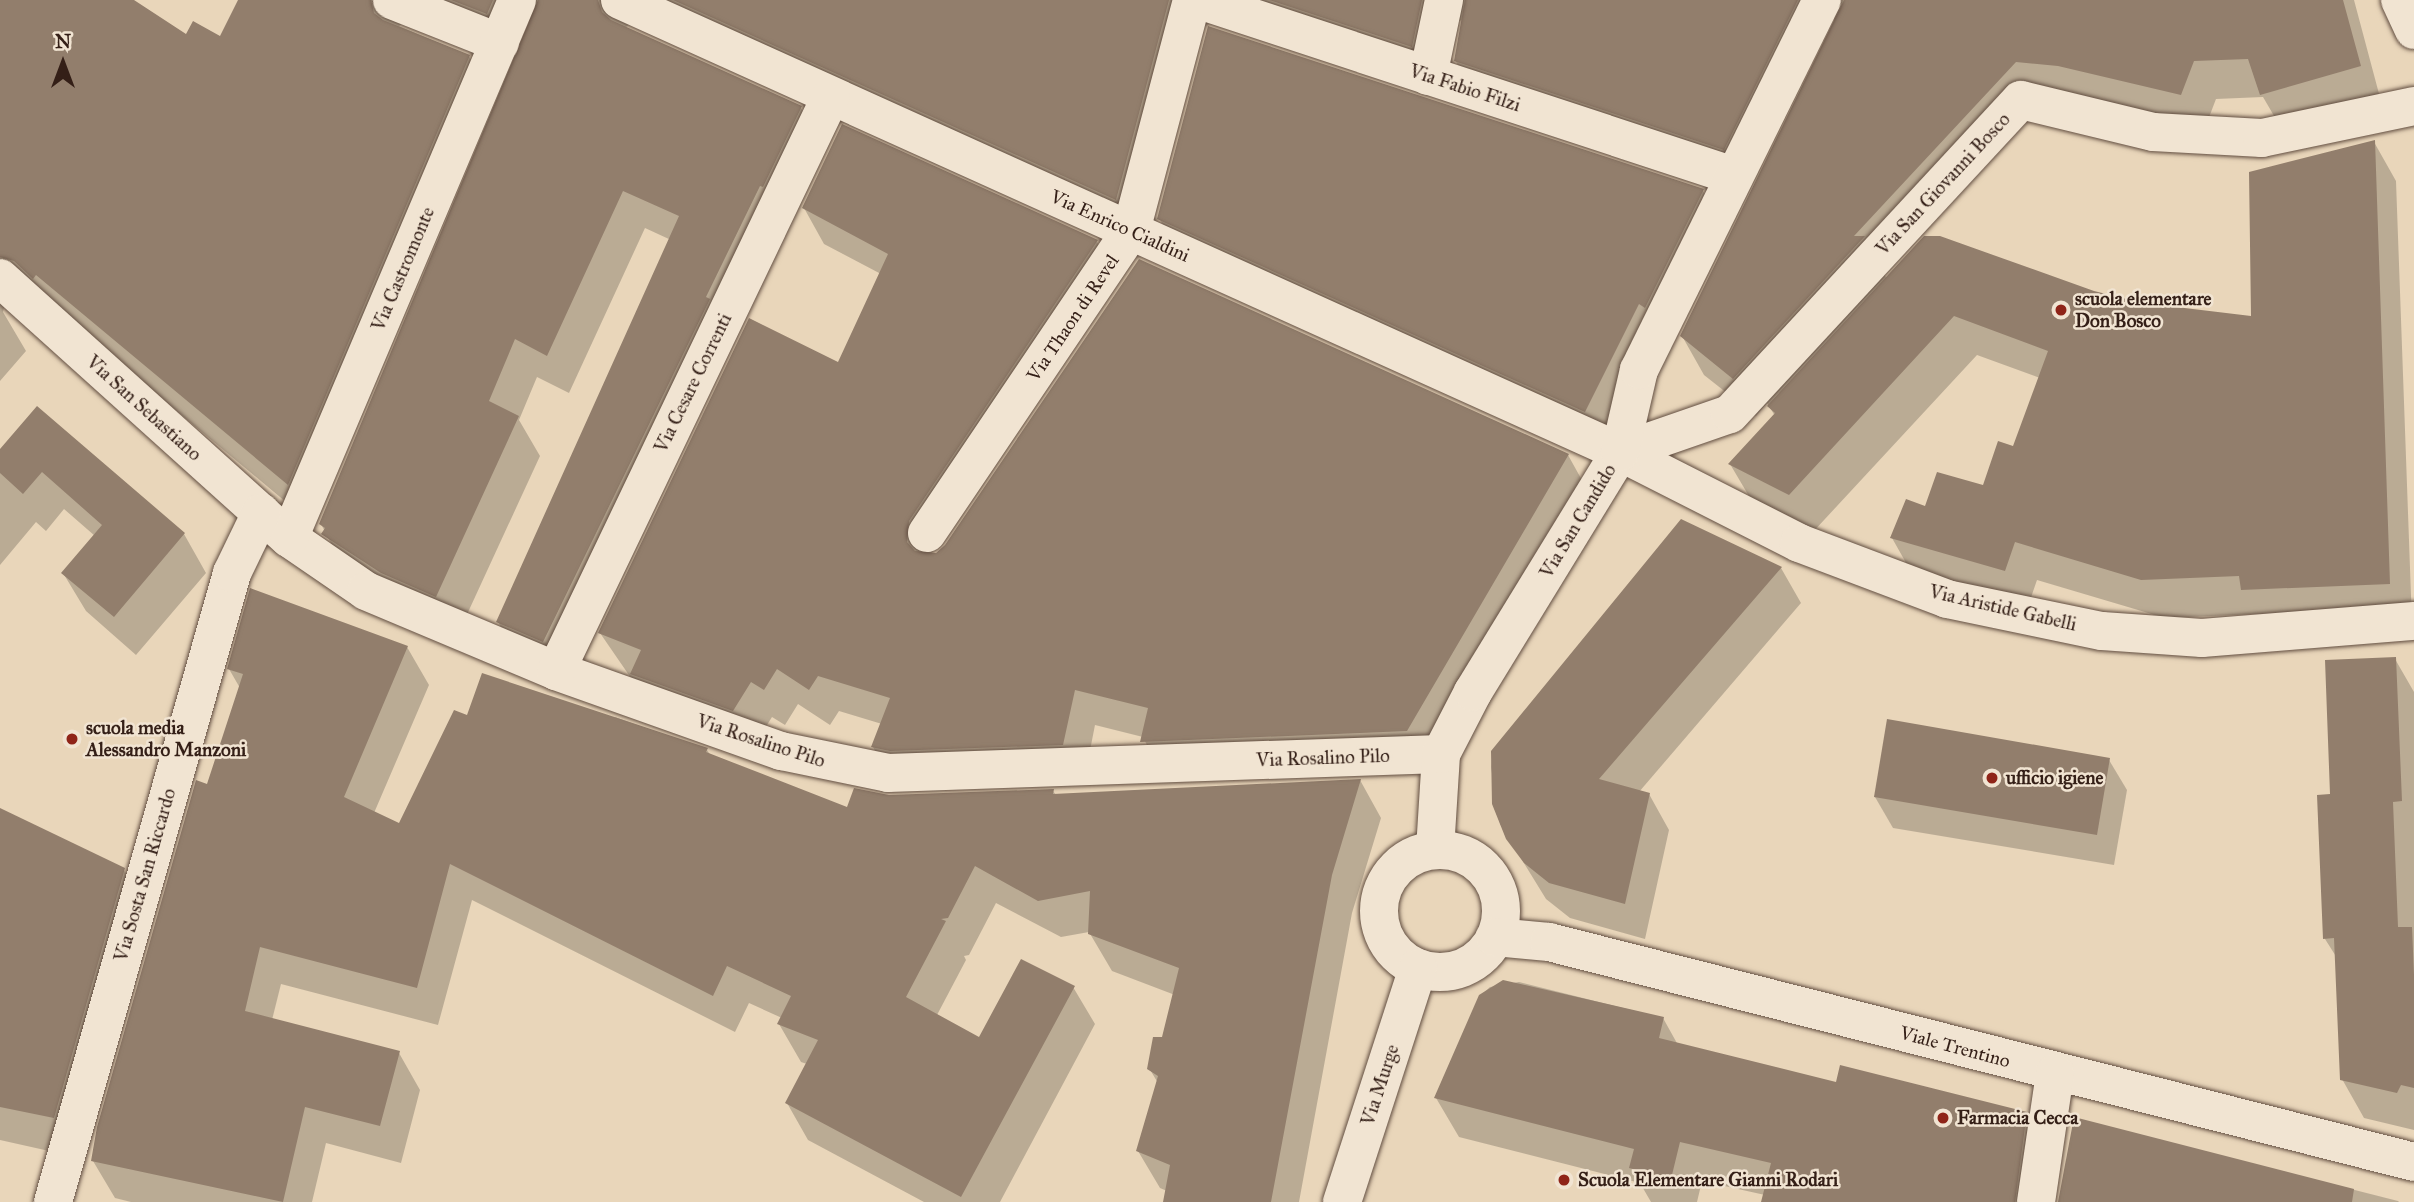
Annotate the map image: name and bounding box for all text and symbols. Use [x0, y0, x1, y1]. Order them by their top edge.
north arrow [28, 28, 98, 98]
text: N [55, 30, 71, 53]
street label: Via Fabio Filzi [1407, 59, 1523, 117]
street label: Via San Giovanni Bosco [1871, 108, 2015, 260]
street label: Via Enrico Cialdini [1047, 185, 1193, 267]
street label: Via Castromonte [367, 204, 439, 334]
street label: Via Thaon di Revel [1022, 250, 1124, 386]
place label: scuola elementare Don Bosco [2075, 288, 2212, 332]
marker: scuola elementare Don Bosco [2053, 302, 2069, 318]
street label: Via Cesare Correnti [649, 310, 737, 456]
street label: Via San Sebastiano [82, 350, 206, 466]
street label: Via San Candido [1535, 460, 1621, 582]
street label: Via Aristide Gabelli [1927, 580, 2079, 636]
street label: Via Rosalino Pilo [694, 709, 828, 773]
place label: scuola media Alessandro Manzoni [86, 717, 246, 761]
marker: scuola media Alessandro Manzoni [64, 731, 80, 747]
street label: Via Rosalino Pilo [1256, 744, 1390, 772]
place label: ufficio igiene [2006, 767, 2103, 789]
marker: ufficio igiene [1984, 770, 2000, 786]
street label: Via Sosta San Riccardo [109, 786, 181, 964]
street label: Viale Trentino [1897, 1021, 2013, 1073]
street label: Via Murge [1356, 1042, 1404, 1128]
place label: Farmacia Cecca [1957, 1107, 2078, 1129]
marker: Farmacia Cecca [1935, 1110, 1951, 1126]
place label: Scuola Elementare Gianni Rodari [1578, 1169, 1838, 1191]
marker: Scuola Elementare Gianni Rodari [1556, 1172, 1572, 1188]

